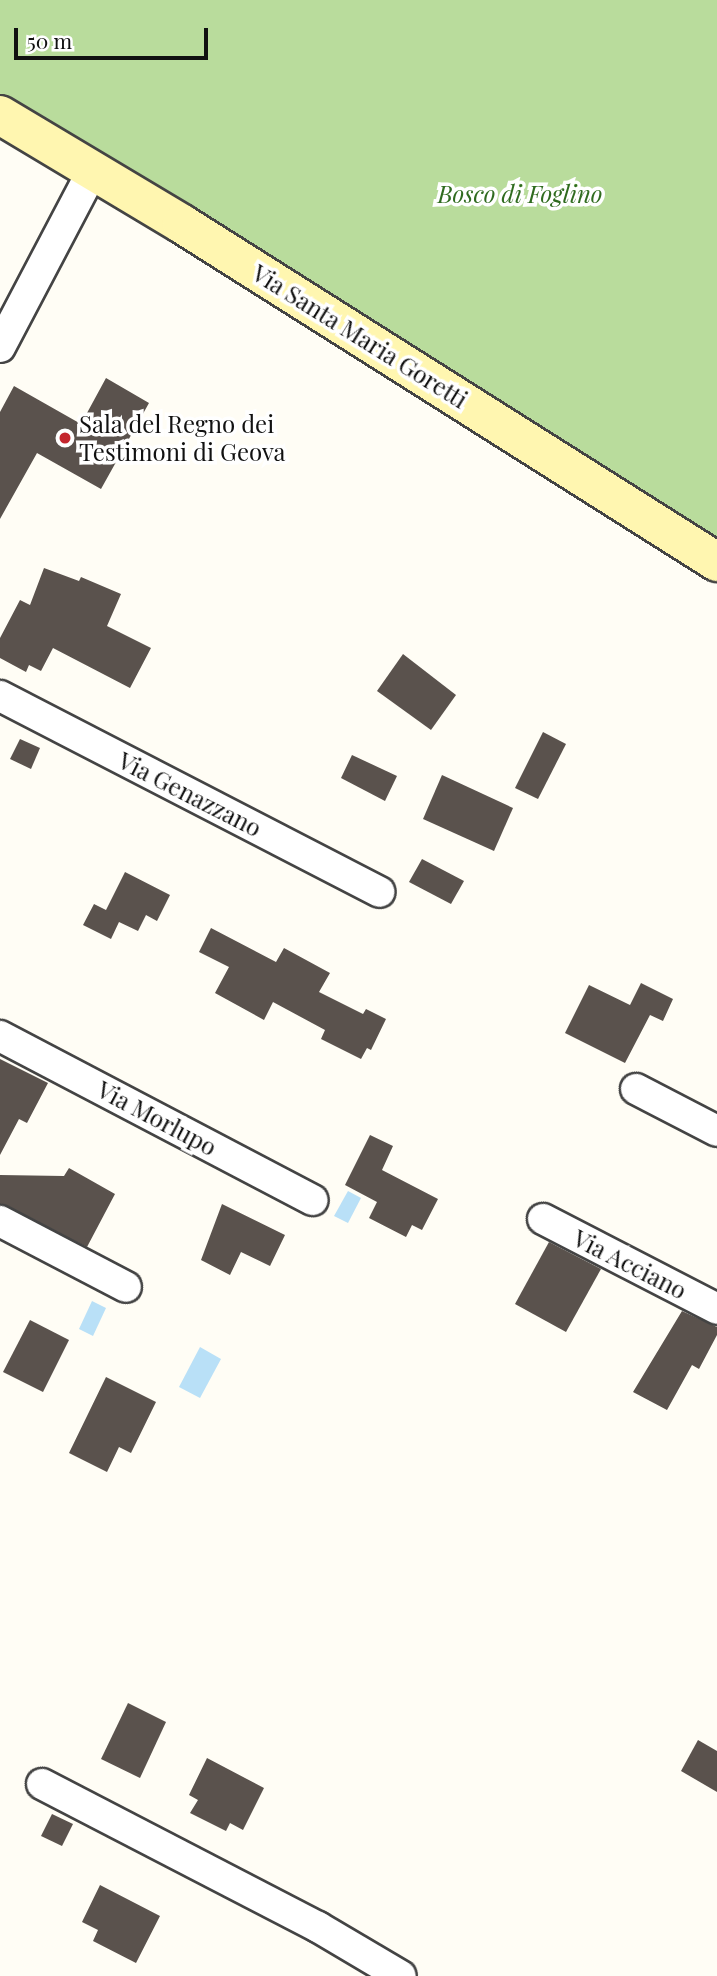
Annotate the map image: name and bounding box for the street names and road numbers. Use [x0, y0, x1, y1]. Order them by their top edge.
street label: Via Santa Maria Goretti [247, 258, 473, 414]
street label: Via Genazzano [114, 746, 266, 842]
street label: Via Morlupo [92, 1075, 222, 1161]
street label: Via Acciano [568, 1223, 692, 1305]

